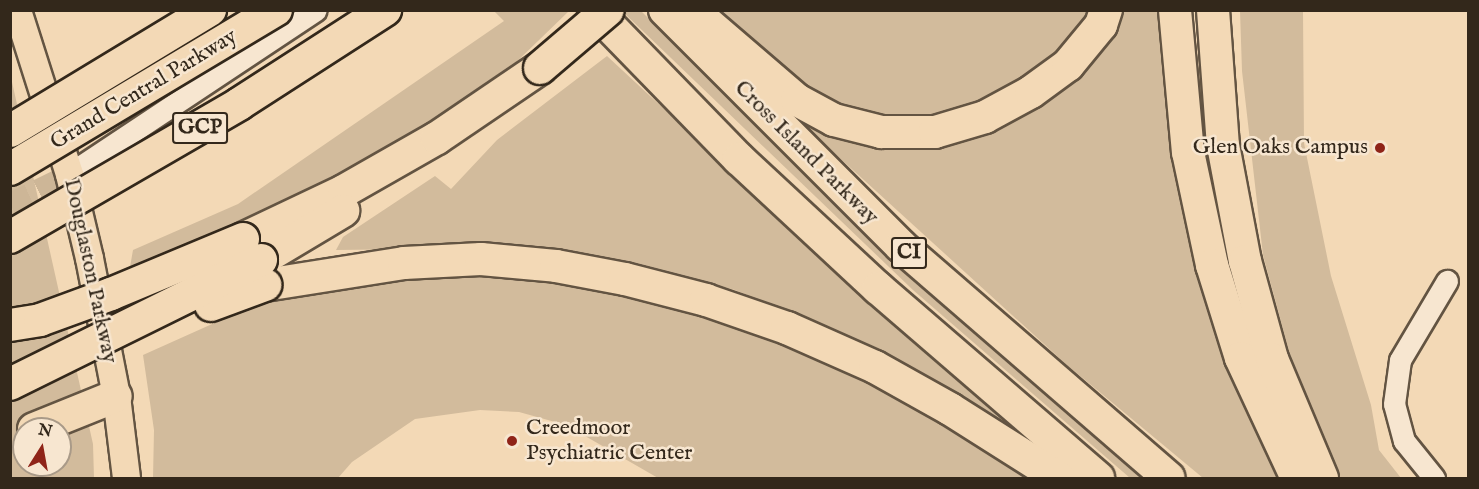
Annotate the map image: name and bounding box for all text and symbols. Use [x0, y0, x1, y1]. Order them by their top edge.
street label: Grand Central Parkway [46, 24, 242, 156]
street label: Cross Island Parkway [728, 75, 884, 231]
road number: GCP [172, 110, 228, 146]
place label: Glen Oaks Campus [1193, 135, 1368, 161]
marker: Glen Oaks Campus [1373, 141, 1387, 155]
street label: Douglaston Parkway [58, 176, 122, 366]
road number: CI [890, 235, 928, 271]
place label: Creedmoor Psychiatric Center [526, 415, 692, 466]
north arrow [12, 417, 72, 477]
text: N [36, 420, 54, 442]
marker: Creedmoor Psychiatric Center [503, 432, 521, 450]

